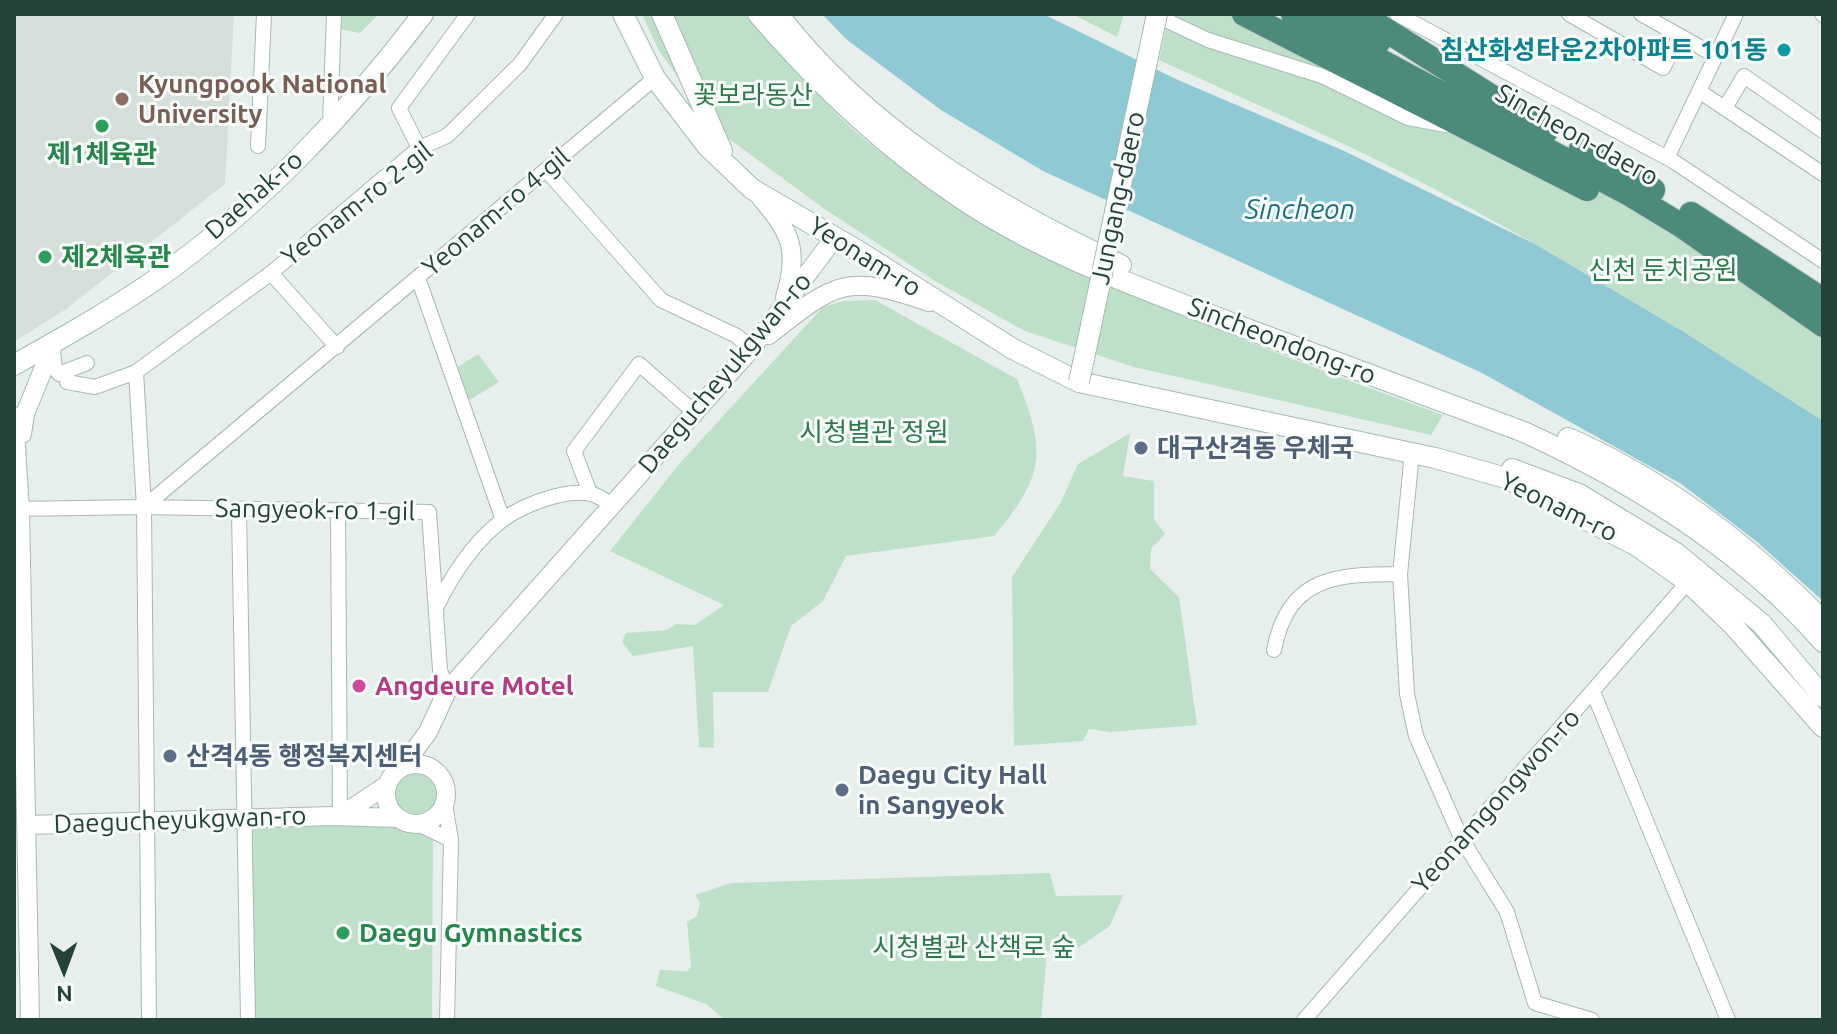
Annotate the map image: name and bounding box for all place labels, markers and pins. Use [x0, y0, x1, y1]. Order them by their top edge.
place label: 침산화성타운2차아파트 101동 [1440, 34, 1768, 66]
marker: 침산화성타운2차아파트 101동 [1775, 41, 1793, 59]
place label: Kyungpook National University [138, 68, 386, 130]
marker: Kyungpook National University [113, 90, 131, 108]
marker: 제1체육관 [93, 117, 111, 135]
place label: 제1체육관 [47, 138, 157, 170]
place label: 제2체육관 [61, 241, 171, 273]
marker: 제2체육관 [36, 248, 54, 266]
place label: 대구산격동 우체국 [1157, 432, 1355, 464]
marker: 대구산격동 우체국 [1132, 439, 1150, 457]
place label: Angdeure Motel [375, 670, 574, 702]
marker: Angdeure Motel [350, 677, 368, 695]
place label: 산격4동 행정복지센터 [186, 740, 422, 772]
marker: 산격4동 행정복지센터 [161, 747, 179, 765]
place label: Daegu City Hall in Sangyeok [858, 759, 1047, 820]
marker: Daegu City Hall in Sangyeok [833, 781, 851, 799]
place label: Daegu Gymnastics [359, 917, 583, 949]
marker: Daegu Gymnastics [334, 924, 352, 942]

